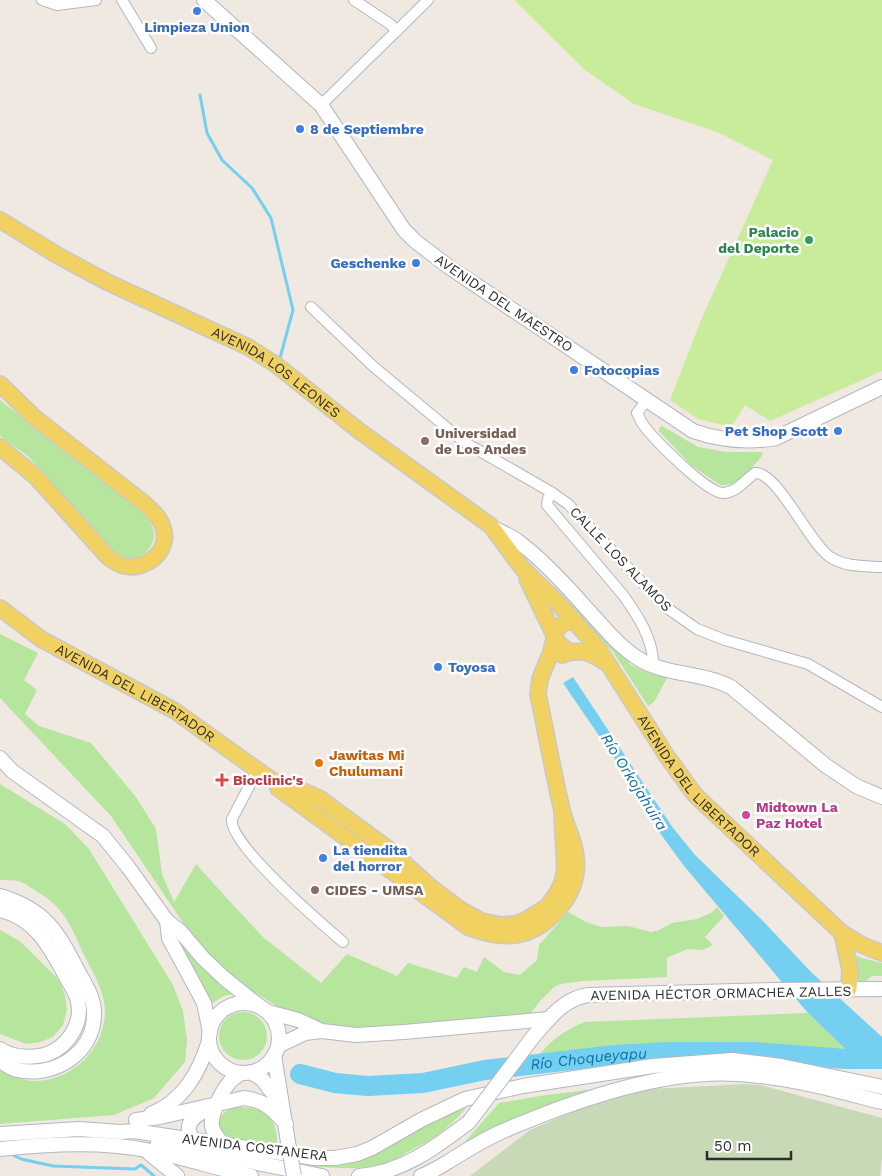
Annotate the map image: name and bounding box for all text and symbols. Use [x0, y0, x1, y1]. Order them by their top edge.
marker: Limpieza Union [191, 5, 203, 17]
place label: Limpieza Union [144, 19, 250, 35]
place label: 8 de Septiembre [310, 121, 424, 137]
marker: 8 de Septiembre [294, 123, 306, 135]
place label: Palacio del Deporte [718, 224, 799, 256]
marker: Palacio del Deporte [803, 234, 815, 246]
street label: AVENIDA DEL MAESTRO [432, 251, 576, 355]
place label: Geschenke [331, 255, 406, 271]
marker: Geschenke [410, 257, 422, 269]
street label: AVENIDA LOS LEONES [209, 323, 344, 421]
place label: Fotocopias [584, 362, 660, 378]
marker: Fotocopias [568, 364, 580, 376]
place label: Pet Shop Scott [725, 423, 828, 439]
place label: Universidad de Los Andes [435, 425, 527, 457]
marker: Pet Shop Scott [832, 425, 844, 437]
marker: Universidad de Los Andes [419, 435, 431, 447]
street label: CALLE LOS ALAMOS [567, 503, 675, 615]
street label: AVENIDA DEL LIBERTADOR [53, 640, 218, 745]
place label: Toyosa [448, 659, 496, 675]
marker: Toyosa [432, 661, 444, 673]
street label: AVENIDA DEL LIBERTADOR [634, 712, 763, 860]
water label: Río Orkojahuira [597, 730, 671, 834]
place label: Jawitas Mi Chulumani [329, 747, 405, 779]
marker: Jawitas Mi Chulumani [313, 757, 325, 769]
place label: Bioclinic's [233, 772, 304, 788]
marker: Bioclinic's [215, 773, 229, 787]
place label: Midtown La Paz Hotel [756, 799, 839, 831]
marker: Midtown La Paz Hotel [740, 809, 752, 821]
place label: La tiendita del horror [333, 842, 408, 874]
marker: La tiendita del horror [317, 852, 329, 864]
place label: CIDES - UMSA [325, 882, 424, 898]
marker: CIDES - UMSA [309, 884, 321, 896]
street label: AVENIDA HÉCTOR ORMACHEA ZALLES [590, 983, 852, 1003]
water label: Río Choqueyapu [529, 1044, 647, 1074]
scale bar [707, 1128, 791, 1160]
street label: AVENIDA COSTANERA [181, 1130, 329, 1164]
text: 50 m [714, 1137, 751, 1155]

